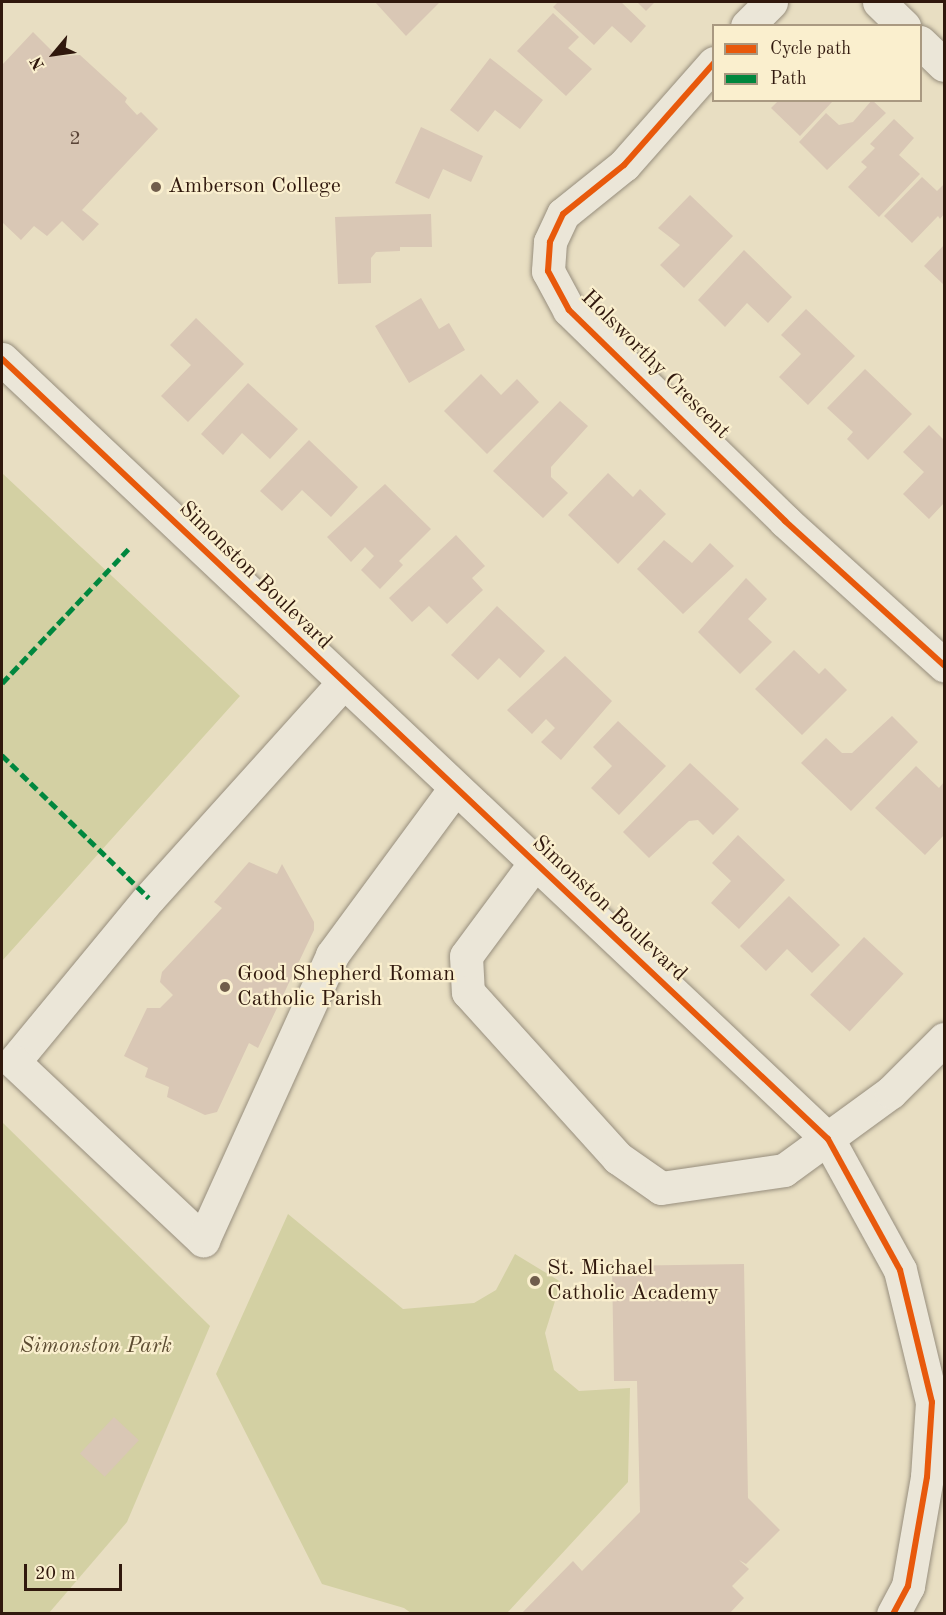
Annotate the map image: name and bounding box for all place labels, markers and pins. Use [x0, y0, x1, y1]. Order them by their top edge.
place label: Amberson College [168, 174, 341, 200]
marker: Amberson College [149, 180, 163, 194]
place label: Good Shepherd Roman Catholic Parish [237, 961, 455, 1012]
marker: Good Shepherd Roman Catholic Parish [218, 980, 232, 994]
place label: St. Michael Catholic Academy [547, 1255, 719, 1306]
marker: St. Michael Catholic Academy [528, 1274, 542, 1288]

